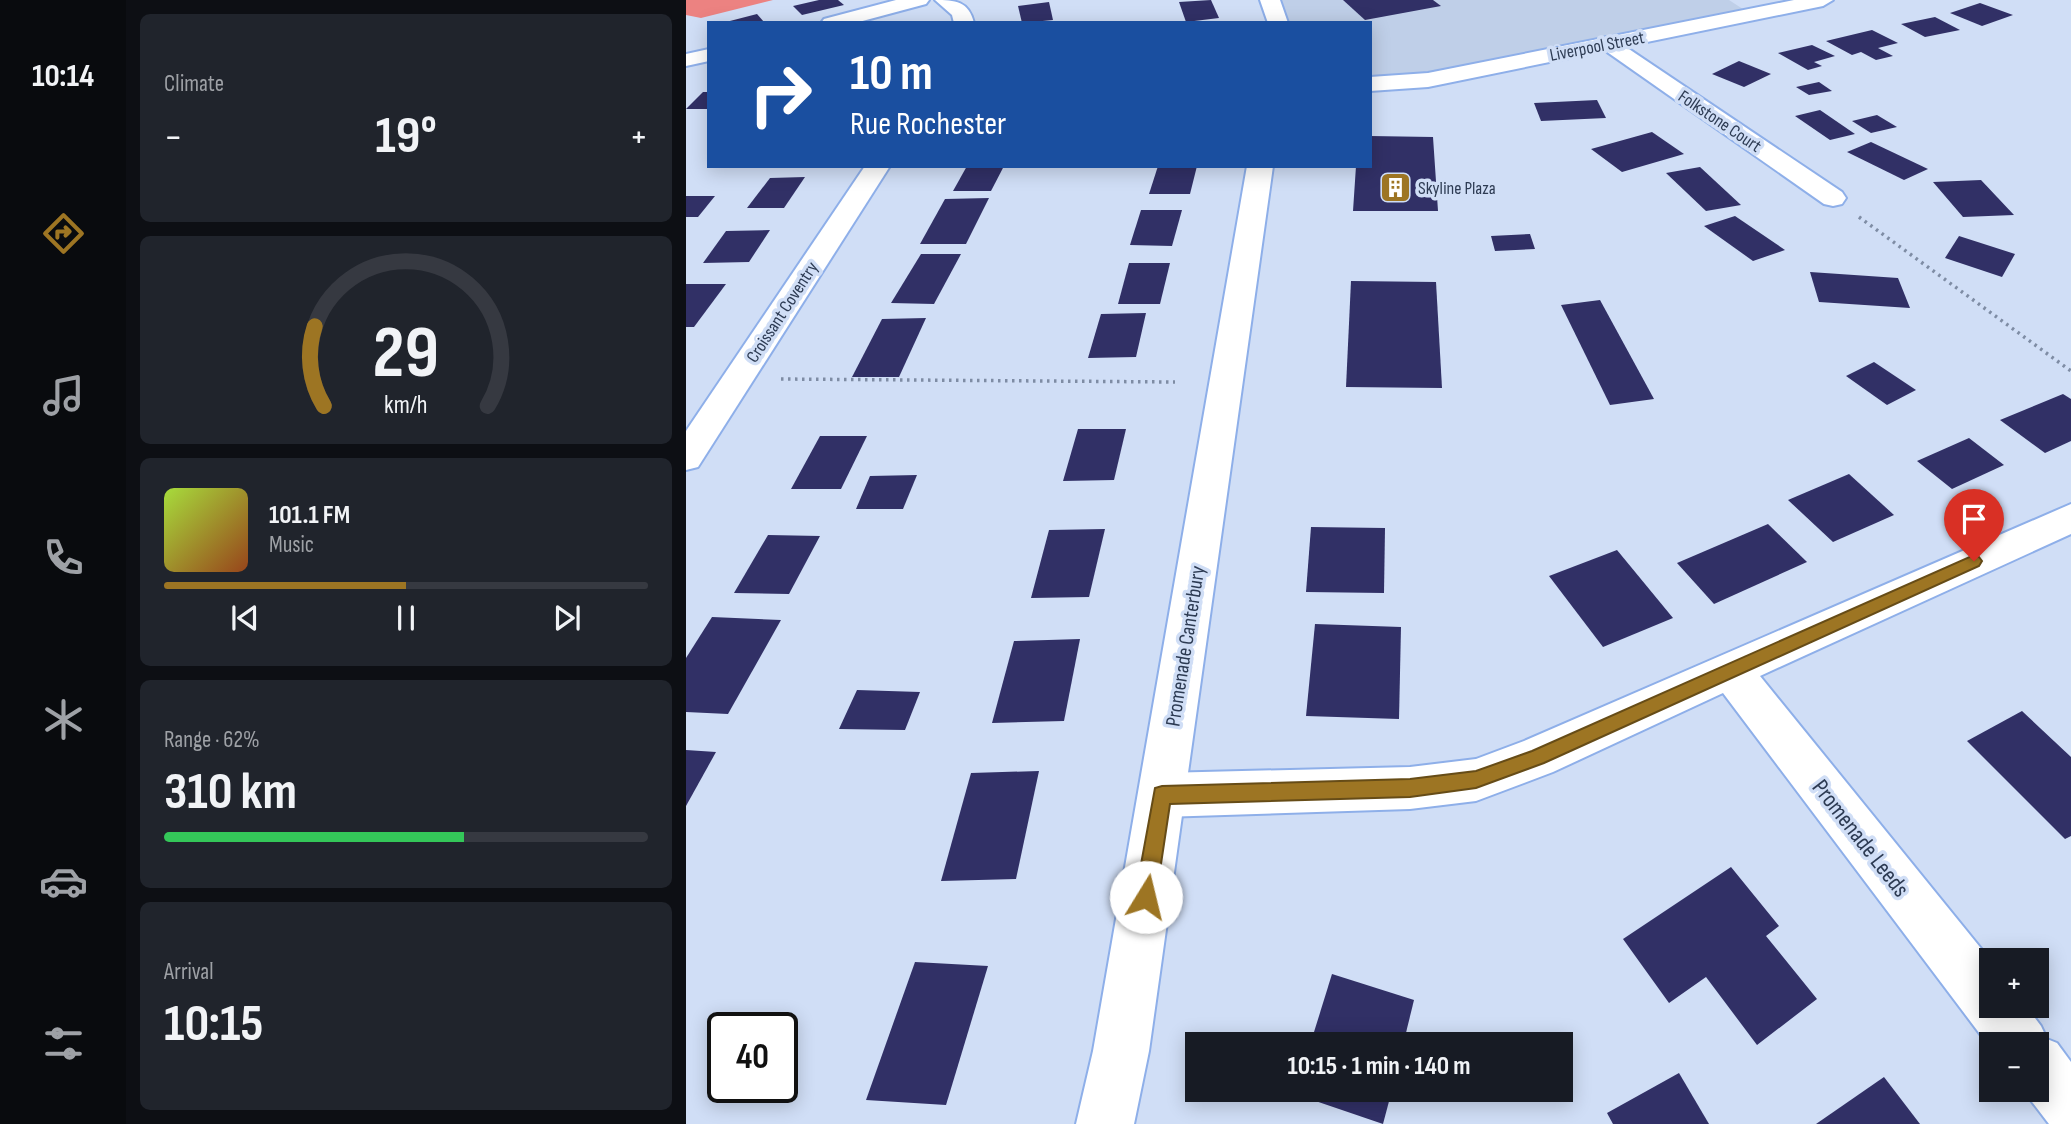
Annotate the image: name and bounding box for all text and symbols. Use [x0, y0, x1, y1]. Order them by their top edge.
street label: Liverpool Street [1548, 27, 1647, 66]
text: 10 m [850, 45, 933, 104]
icon: right [735, 49, 826, 140]
text: 10:14 [32, 57, 94, 96]
text: Climate [164, 70, 224, 98]
street label: Folkstone Court [1674, 86, 1766, 157]
text: 19° [375, 105, 437, 168]
text: Rue Rochester [850, 105, 1006, 144]
text: − [164, 115, 183, 160]
text: + [629, 115, 648, 160]
building icon: Skyline Plaza [1378, 171, 1412, 205]
place label: Skyline Plaza [1418, 178, 1496, 199]
icon: directions [39, 209, 88, 258]
street label: Croissant Coventry [742, 258, 823, 366]
text: 29 [373, 310, 439, 398]
icon: music [39, 371, 88, 420]
text: km/h [384, 390, 428, 421]
pin [1944, 489, 2004, 561]
text: 101.1 FM [269, 500, 350, 531]
icon: arrive [1955, 500, 1993, 538]
text: Music [269, 531, 314, 559]
icon: phone [39, 533, 88, 582]
street label: Promenade Canterbury [1160, 564, 1211, 728]
icon: previous [226, 599, 264, 637]
icon: pause [387, 599, 425, 637]
icon: next [548, 599, 586, 637]
icon: climate [39, 695, 88, 744]
text: Range · 62% [164, 726, 260, 754]
text: 310 km [164, 761, 297, 824]
street label: Promenade Leeds [1806, 774, 1915, 903]
icon: car [39, 857, 88, 906]
position arrow [1109, 860, 1183, 934]
map controls [1979, 948, 2049, 1102]
button: + [1979, 948, 2049, 1018]
text: Arrival [164, 958, 213, 986]
text: 10:15 [164, 993, 263, 1056]
speed limit sign: 40 [707, 1012, 798, 1103]
icon: filters [39, 1019, 88, 1068]
button: − [1979, 1032, 2049, 1102]
text: 10:15 · 1 min · 140 m [1288, 1051, 1470, 1082]

